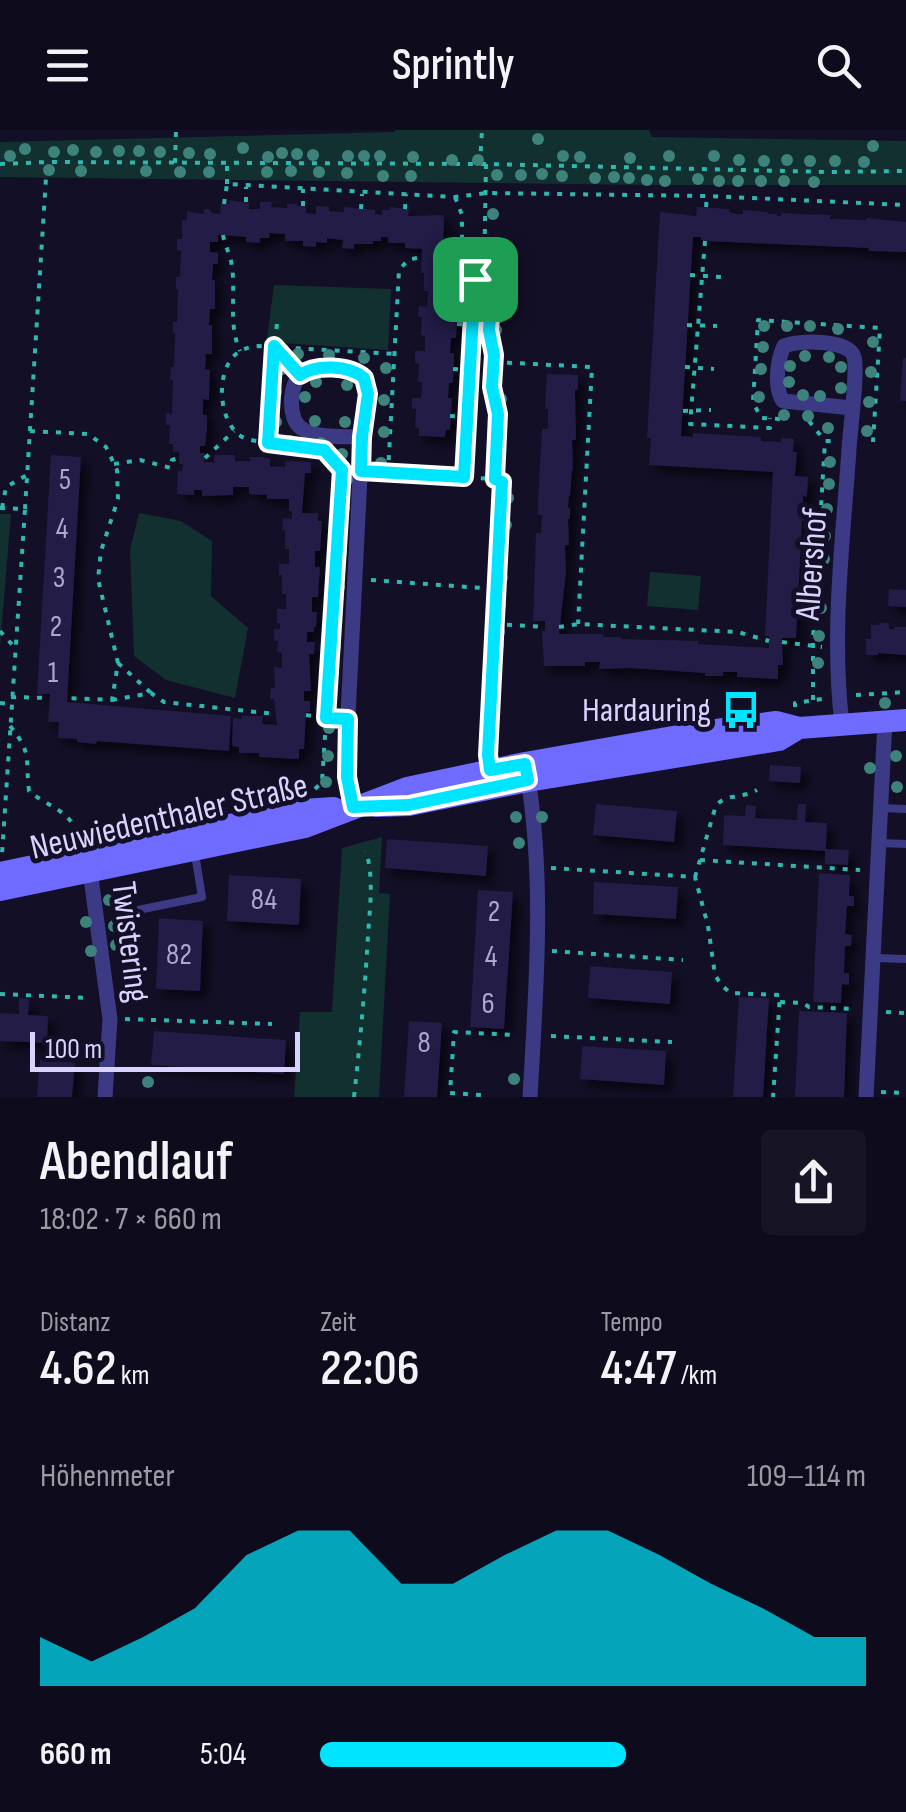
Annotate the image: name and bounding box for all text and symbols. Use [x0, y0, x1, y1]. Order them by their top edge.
icon: menu [40, 38, 95, 93]
text: Sprintly [392, 38, 514, 93]
icon: search [811, 38, 866, 93]
pin [433, 237, 518, 322]
icon: arrive [448, 252, 503, 307]
house number: 5 [59, 462, 71, 498]
street label: Albershof [787, 506, 837, 622]
house number: 4 [56, 511, 68, 547]
house number: 3 [53, 560, 65, 596]
house number: 2 [50, 609, 62, 645]
house number: 1 [48, 655, 59, 691]
place label: Hardauring [582, 689, 711, 732]
bus stop icon: Hardauring [720, 689, 762, 731]
street label: Neuwiedenthaler Straße [26, 764, 312, 870]
street label: Twistering [101, 879, 159, 1005]
house number: 84 [251, 882, 277, 918]
house number: 2 [488, 894, 500, 930]
house number: 82 [166, 937, 192, 973]
house number: 4 [485, 939, 497, 975]
house number: 6 [481, 986, 495, 1022]
house number: 8 [417, 1025, 431, 1061]
scale bar [30, 1027, 300, 1071]
text: 100 m [45, 1033, 102, 1066]
text: Abendlauf [40, 1129, 233, 1196]
button: share [761, 1130, 866, 1235]
text: 18:02 · 7 × 660 m [40, 1200, 222, 1239]
text: Distanz [40, 1306, 110, 1339]
text: Zeit [320, 1306, 356, 1339]
text: Tempo [601, 1306, 663, 1339]
text: 4.62 [40, 1339, 116, 1399]
text: 22:06 [320, 1339, 420, 1399]
text: 4:47 [601, 1339, 676, 1399]
text: km [116, 1359, 150, 1392]
text: /km [676, 1359, 717, 1392]
text: Höhenmeter [40, 1457, 175, 1496]
text: 109–114 m [747, 1457, 866, 1496]
text: 660 m [40, 1735, 112, 1774]
text: 5:04 [200, 1735, 247, 1774]

